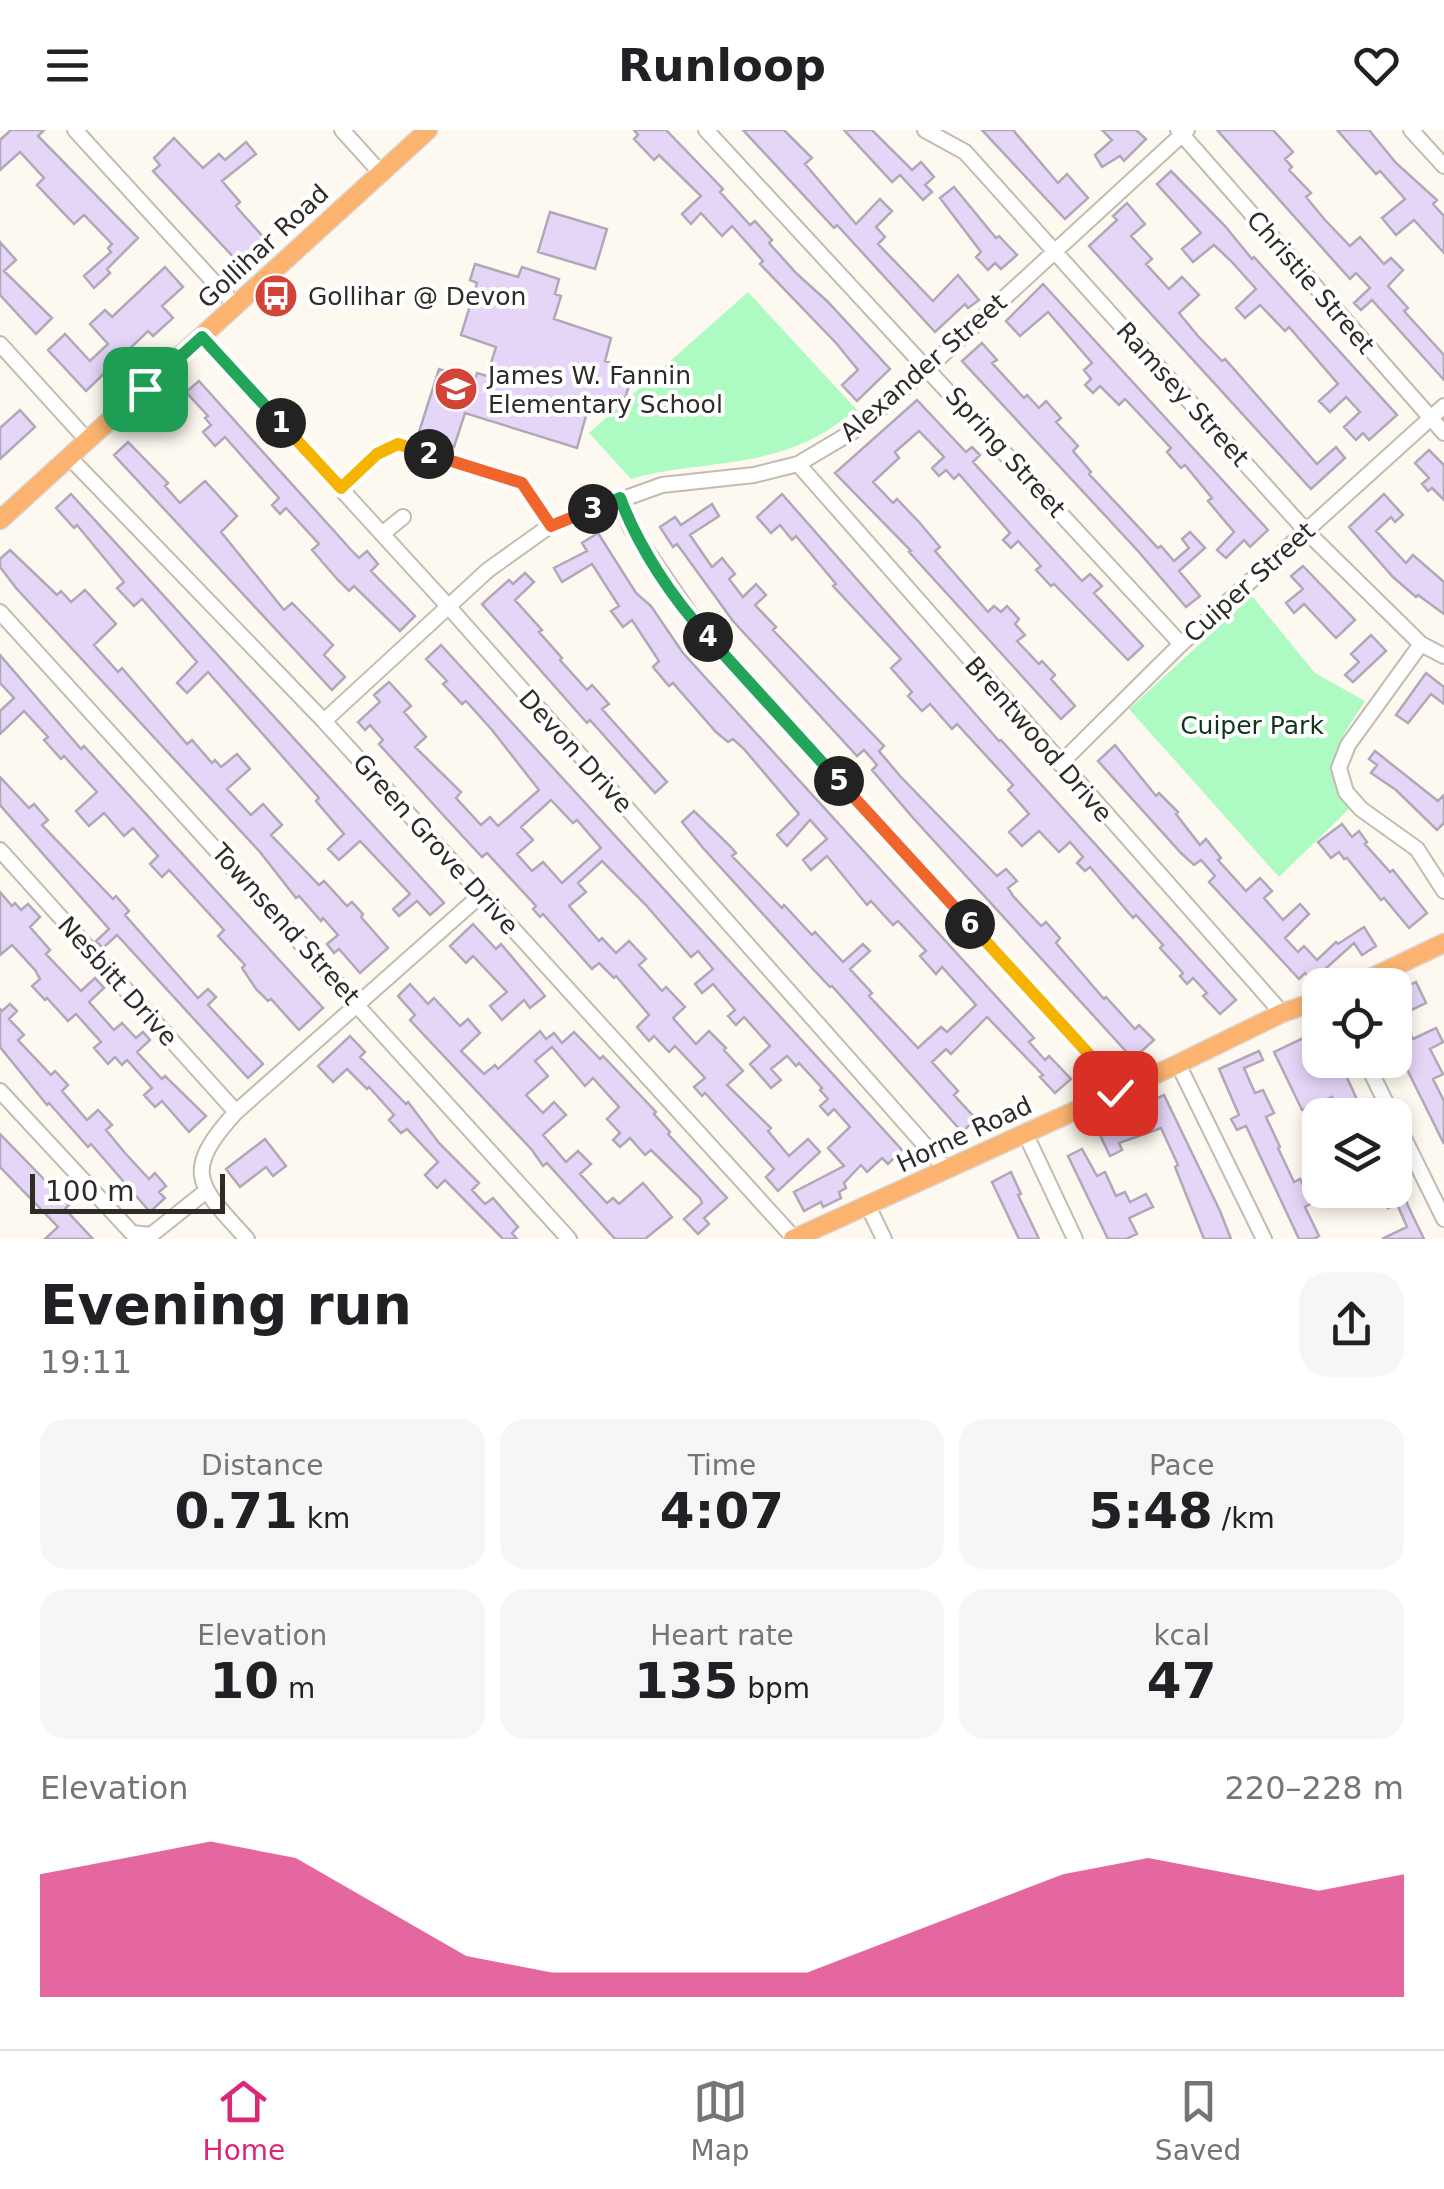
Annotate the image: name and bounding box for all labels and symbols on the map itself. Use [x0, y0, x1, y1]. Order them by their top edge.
street label: Gollihar Road [192, 179, 335, 314]
street label: Christie Street [1241, 205, 1381, 360]
bus stop icon: Gollihar @ Devon [253, 273, 299, 319]
place label: Gollihar @ Devon [308, 282, 526, 311]
street label: Alexander Street [834, 287, 1012, 447]
street label: Ramsey Street [1110, 316, 1255, 472]
pin [103, 347, 188, 432]
place label: James W. Fannin Elementary School [486, 361, 723, 419]
school or university icon: James W. Fannin Elementary School [433, 366, 479, 412]
street label: Spring Street [940, 381, 1072, 523]
pin: 1 [256, 398, 306, 448]
pin: 2 [404, 429, 454, 479]
pin: 3 [568, 484, 618, 534]
street label: Cuiper Street [1178, 516, 1321, 649]
pin: 4 [683, 612, 733, 662]
street label: Brentwood Drive [959, 651, 1118, 828]
street label: Devon Drive [513, 684, 638, 819]
park label: Cuiper Park [1180, 711, 1324, 740]
street label: Green Grove Drive [347, 748, 524, 941]
pin: 5 [814, 756, 864, 806]
street label: Townsend Street [205, 837, 366, 1011]
pin: 6 [945, 899, 995, 949]
street label: Nesbitt Drive [52, 911, 183, 1052]
pin [1073, 1051, 1158, 1136]
street label: Horne Road [892, 1090, 1036, 1178]
scale bar [30, 1169, 225, 1214]

